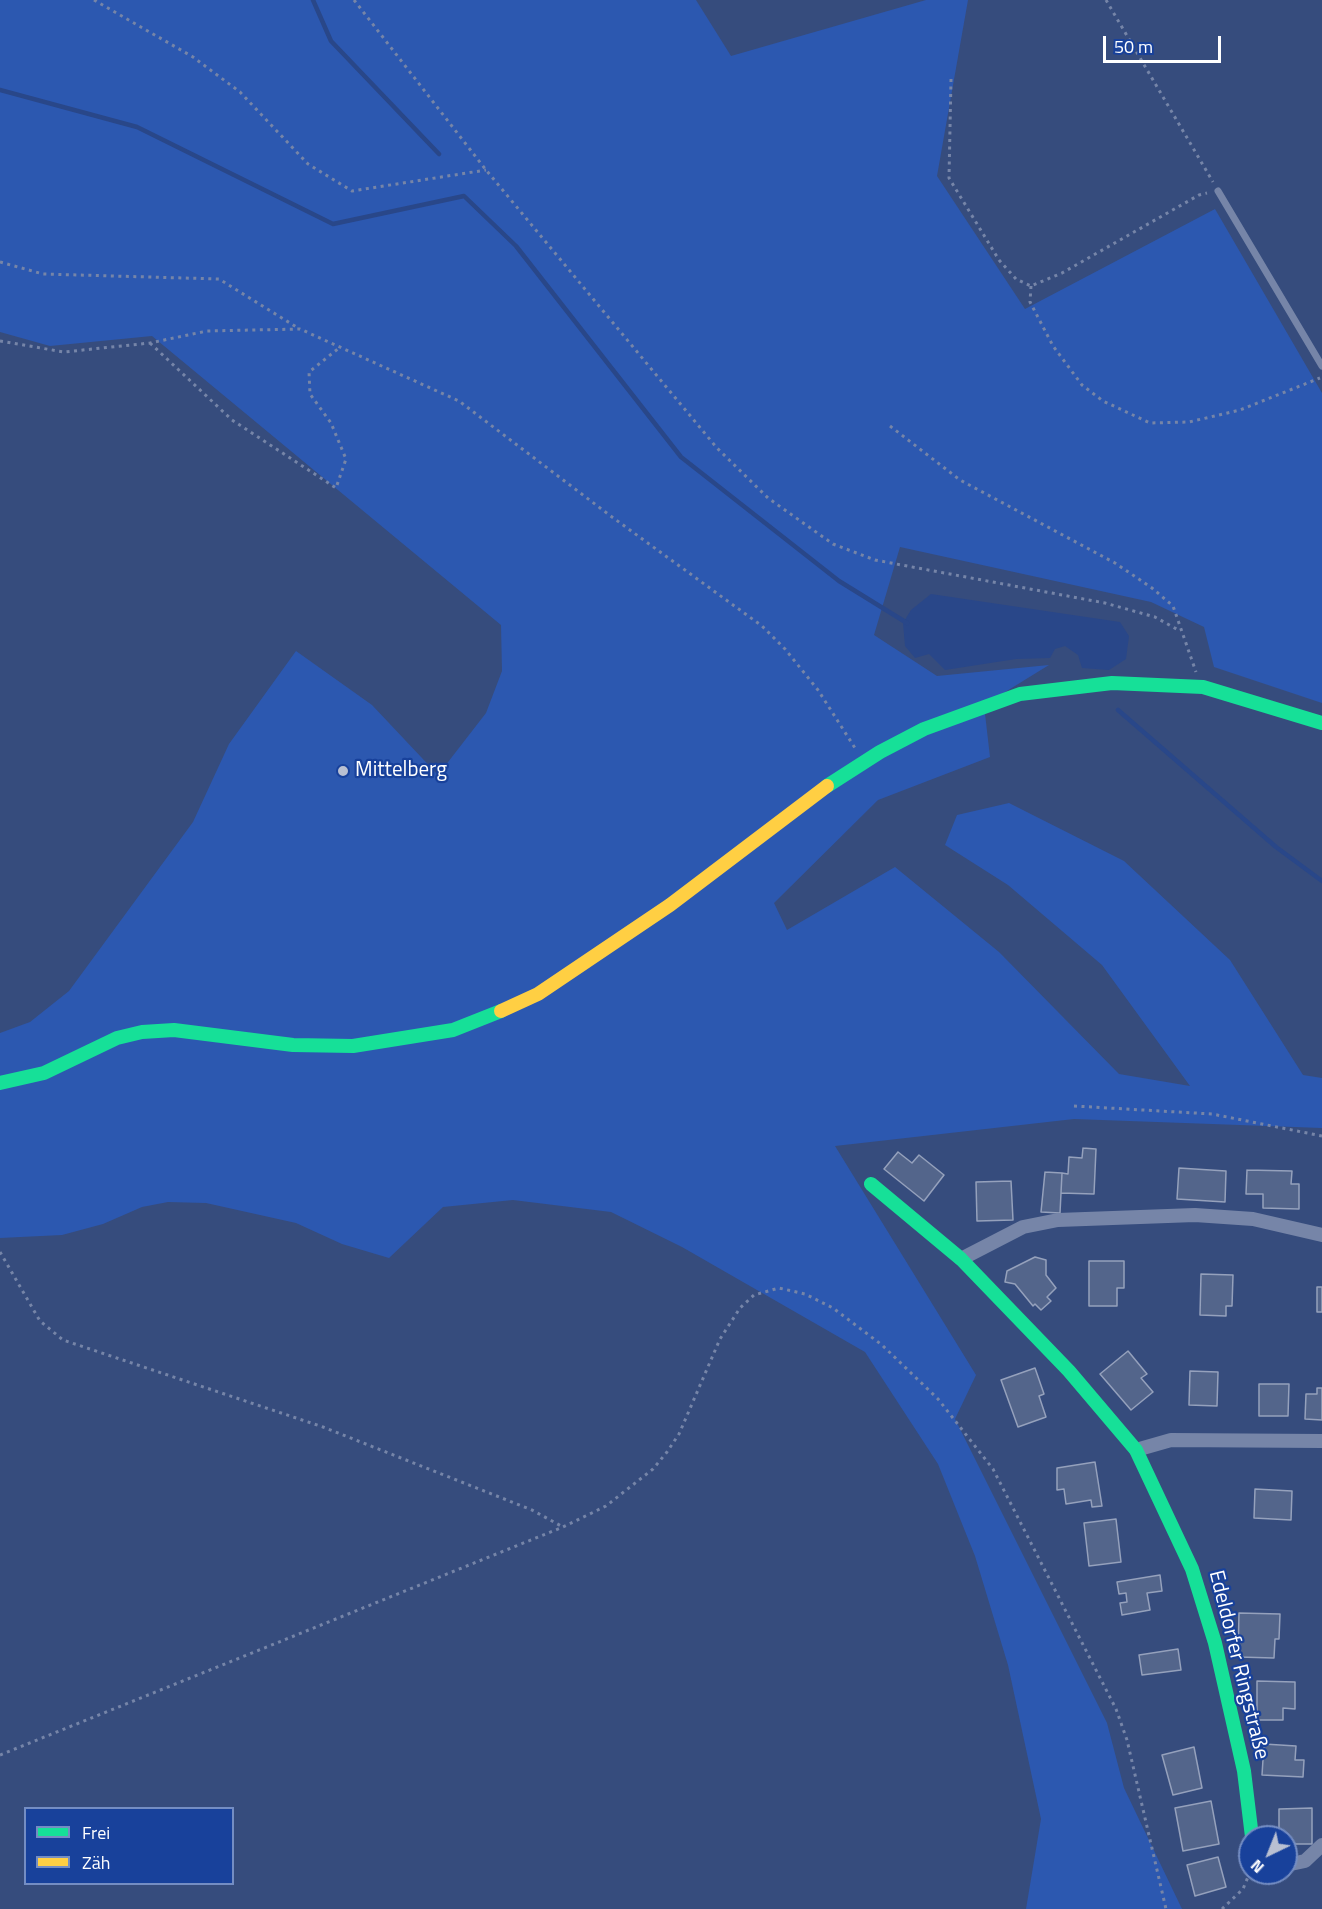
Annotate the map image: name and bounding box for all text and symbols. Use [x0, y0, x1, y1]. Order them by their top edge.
scale bar [1106, 24, 1224, 62]
text: 50 m [1114, 33, 1153, 60]
place label: Mittelberg [355, 758, 447, 784]
marker: Mittelberg [336, 764, 350, 778]
street label: Edeldorfer Ringstraße [1202, 1568, 1274, 1762]
legend [24, 1807, 234, 1885]
text: Frei [82, 1819, 110, 1846]
north arrow [1238, 1825, 1298, 1885]
text: Zäh [82, 1849, 110, 1876]
text: N [1245, 1854, 1269, 1879]

